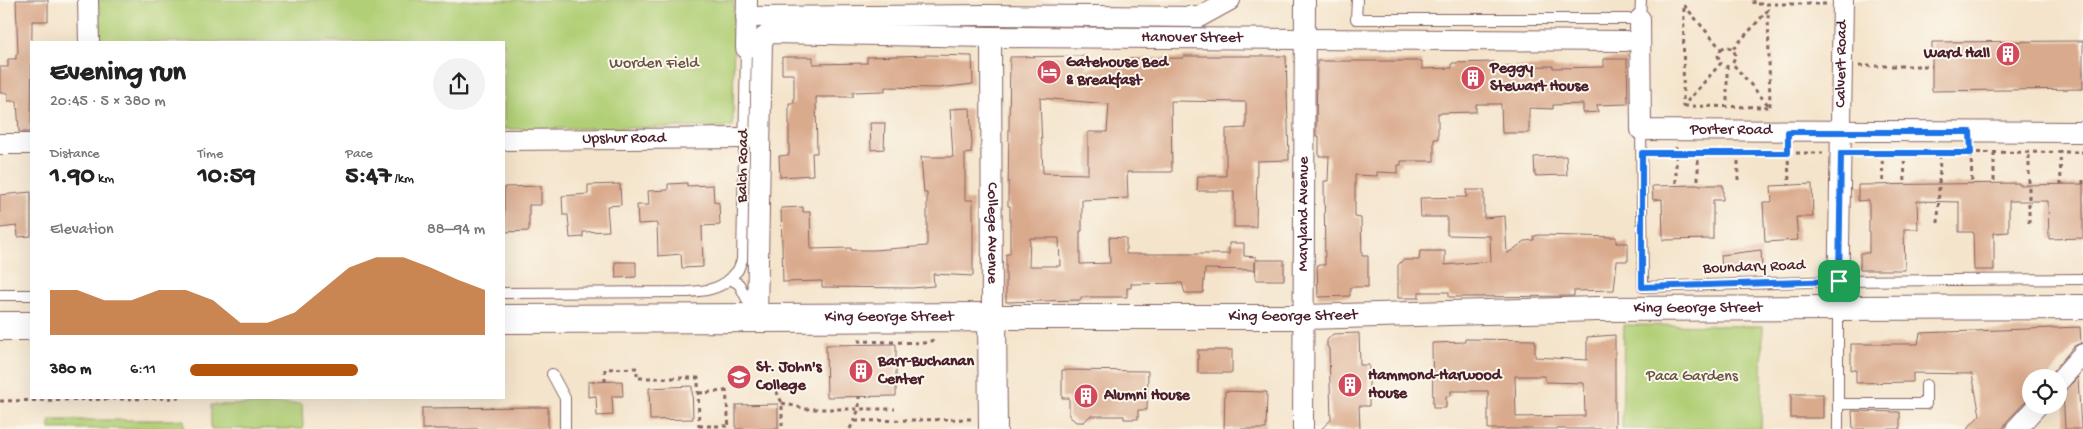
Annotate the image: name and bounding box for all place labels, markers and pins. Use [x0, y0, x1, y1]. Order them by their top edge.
building icon: Ward Hall [1995, 41, 2021, 67]
place label: Ward Hall [1923, 45, 1990, 64]
place label: Gatehouse Bed & Breakfast [1066, 54, 1170, 91]
hotel icon: Gatehouse Bed & Breakfast [1036, 59, 1062, 85]
place label: Peggy Stewart House [1489, 60, 1589, 97]
building icon: Peggy Stewart House [1460, 65, 1486, 91]
pin [1818, 260, 1860, 302]
place label: Barr-Buchanan Center [877, 353, 975, 390]
building icon: Barr-Buchanan Center [848, 358, 874, 384]
place label: St. John's College [755, 359, 823, 396]
school or university icon: St. John's College [726, 364, 752, 390]
place label: Hammond-Harwood House [1368, 367, 1503, 404]
building icon: Hammond-Harwood House [1337, 372, 1363, 398]
building icon: Alumni House [1073, 383, 1099, 409]
place label: Alumni House [1103, 387, 1191, 406]

